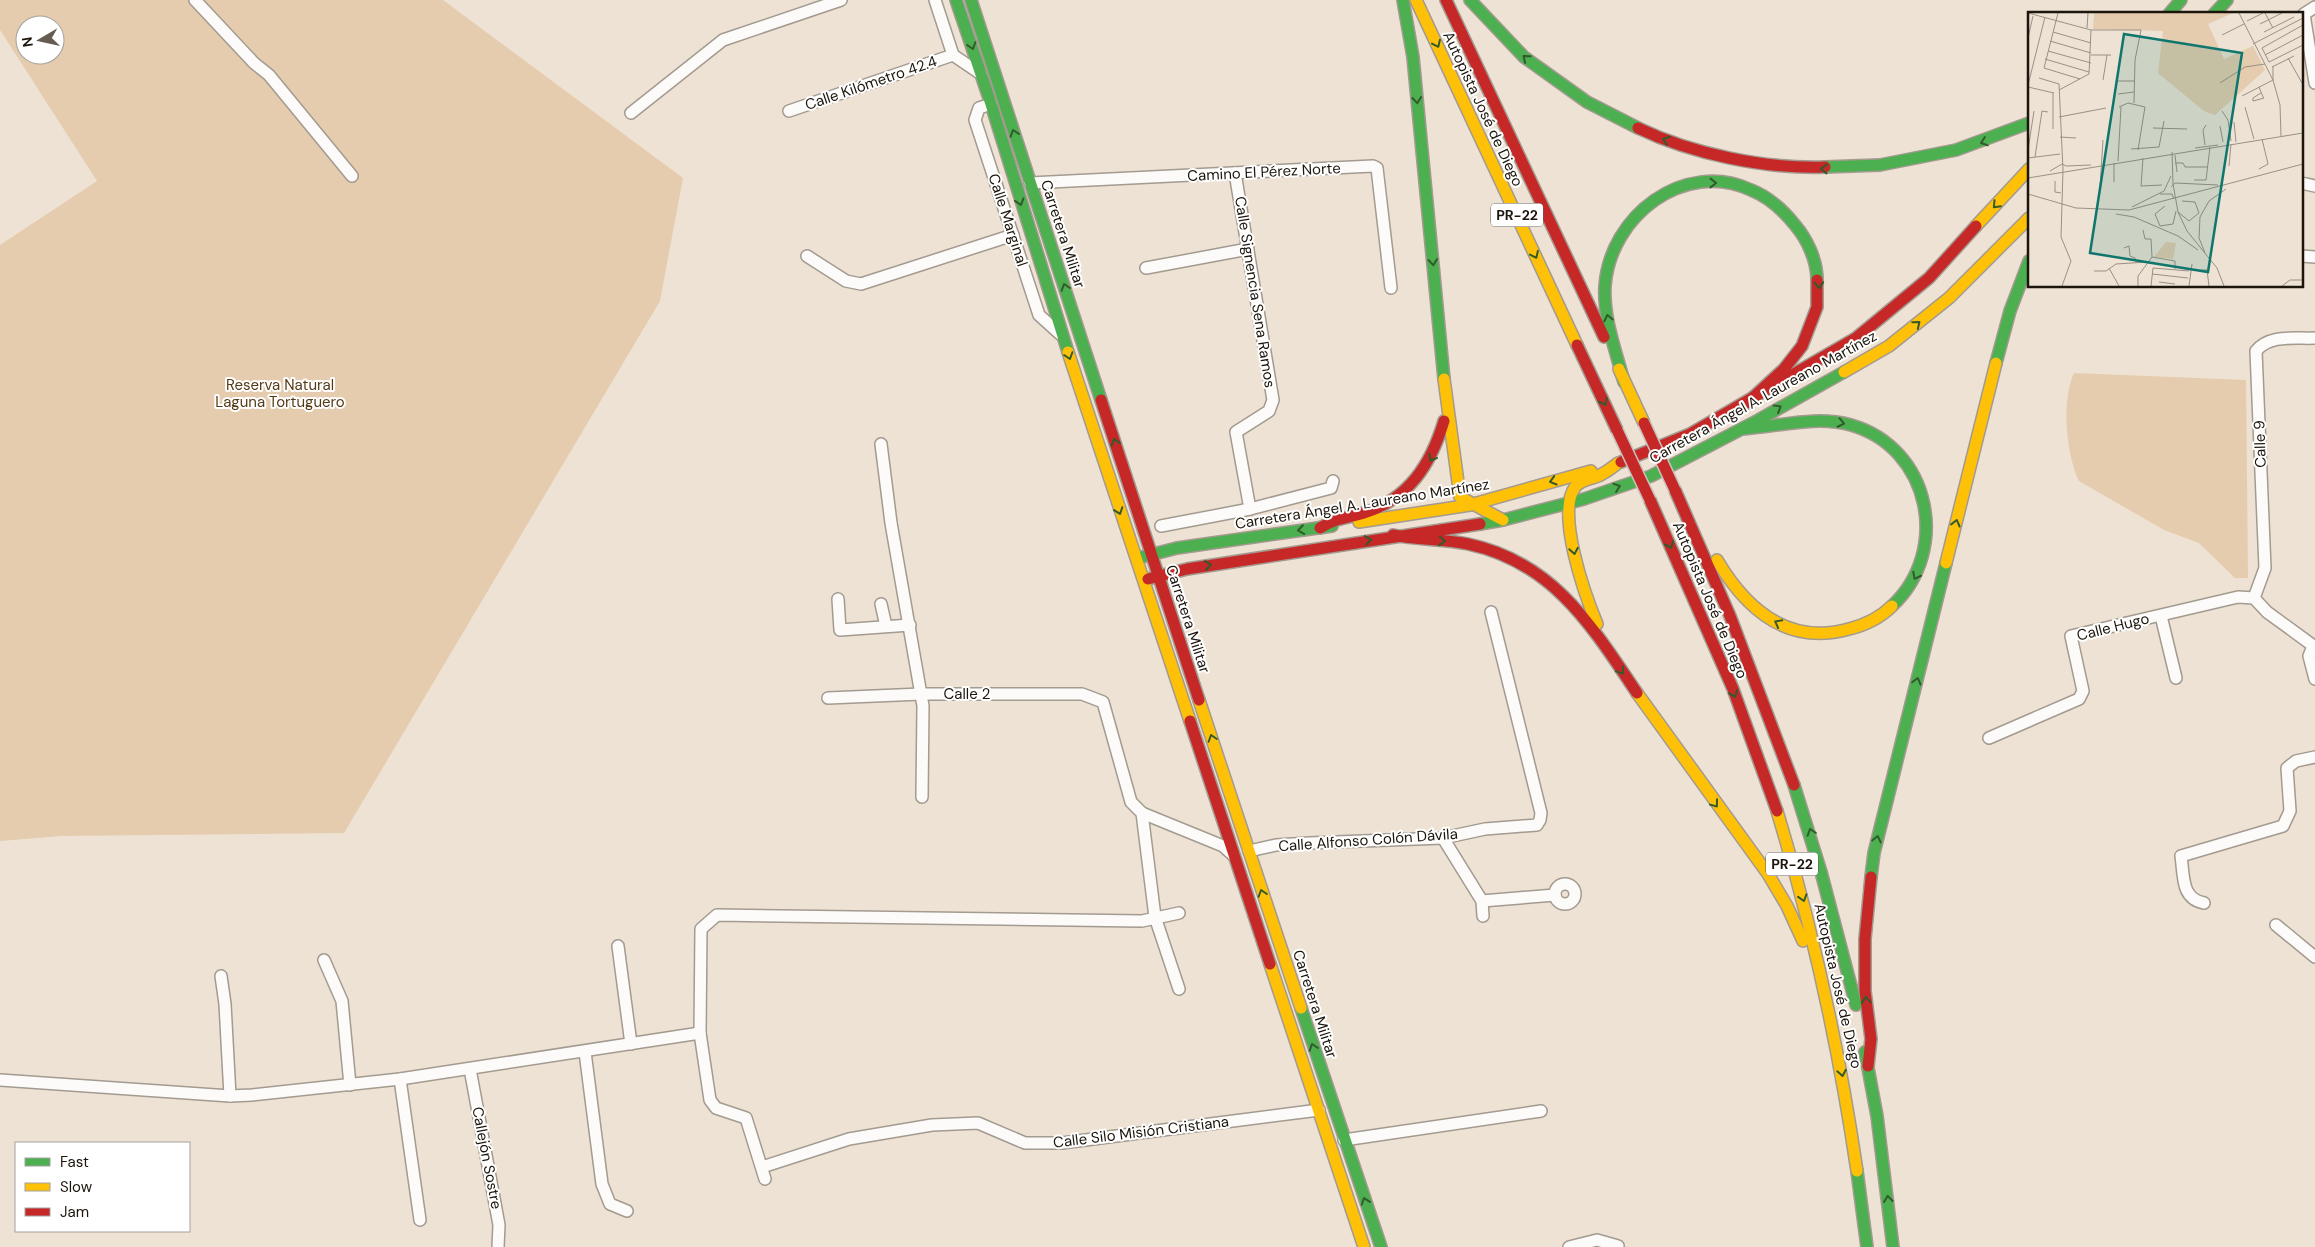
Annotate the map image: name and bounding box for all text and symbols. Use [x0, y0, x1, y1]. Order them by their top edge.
inset map [2028, 12, 2302, 288]
north arrow [15, 15, 65, 65]
street label: Autopista José de Diego [1438, 28, 1528, 190]
text: N [17, 36, 37, 48]
one-way arrow [1431, 39, 1441, 48]
one-way arrow [966, 42, 976, 50]
street label: Calle Kilómetro 42.4 [802, 51, 940, 115]
one-way arrow [1522, 55, 1531, 64]
one-way arrow [1411, 96, 1422, 104]
one-way arrow [1010, 129, 1020, 137]
one-way arrow [1662, 135, 1670, 145]
one-way arrow [1980, 136, 1988, 146]
street label: Camino El Pérez Norte [1187, 158, 1341, 186]
one-way arrow [1820, 164, 1828, 174]
street label: Calle Marginal [984, 171, 1032, 269]
street label: Carretera Militar [1036, 177, 1090, 291]
one-way arrow [1710, 178, 1718, 188]
street label: Calle Signencia Sena Ramos [1230, 195, 1280, 389]
one-way arrow [1014, 197, 1024, 205]
one-way arrow [1993, 200, 2002, 209]
road number: PR-22 [1491, 204, 1543, 226]
one-way arrow [1529, 250, 1539, 259]
one-way arrow [1427, 258, 1438, 266]
one-way arrow [1813, 281, 1824, 289]
one-way arrow [1061, 283, 1071, 292]
one-way arrow [1603, 313, 1614, 322]
one-way arrow [1911, 320, 1920, 329]
street label: Carretera Ángel A. Laureano Martínez [1646, 326, 1880, 468]
one-way arrow [1063, 352, 1073, 360]
park label: Reserva Natural Laguna Tortuguero [215, 375, 345, 412]
one-way arrow [1598, 397, 1608, 406]
one-way arrow [1773, 405, 1782, 415]
one-way arrow [1837, 417, 1846, 428]
street label: Calle 9 [2249, 420, 2271, 468]
one-way arrow [1110, 438, 1120, 446]
one-way arrow [1428, 452, 1438, 461]
street label: Carretera Ángel A. Laureano Martínez [1234, 474, 1491, 534]
one-way arrow [1550, 476, 1558, 486]
one-way arrow [1612, 483, 1621, 493]
one-way arrow [1114, 506, 1124, 515]
street label: Autopista José de Diego [1668, 518, 1752, 682]
one-way arrow [1950, 519, 1961, 528]
one-way arrow [1297, 525, 1305, 535]
one-way arrow [1364, 535, 1372, 545]
one-way arrow [1438, 536, 1446, 547]
one-way arrow [1664, 540, 1675, 549]
one-way arrow [1569, 546, 1579, 555]
one-way arrow [1203, 561, 1212, 571]
street label: Carretera Militar [1161, 562, 1215, 676]
one-way arrow [1912, 570, 1922, 579]
street label: Calle Hugo [2075, 608, 2151, 646]
one-way arrow [1774, 619, 1783, 629]
one-way arrow [1615, 666, 1624, 675]
one-way arrow [1911, 677, 1922, 686]
street label: Calle 2 [944, 684, 990, 704]
one-way arrow [1728, 689, 1738, 698]
one-way arrow [1207, 734, 1217, 743]
one-way arrow [1710, 798, 1718, 807]
street label: Calle Alfonso Colón Dávila [1278, 824, 1458, 856]
one-way arrow [1806, 828, 1816, 837]
one-way arrow [1871, 834, 1882, 843]
road number: PR-22 [1766, 852, 1818, 876]
one-way arrow [1257, 889, 1267, 897]
one-way arrow [1797, 893, 1807, 902]
street label: Autopista José de Diego [1809, 901, 1867, 1071]
street label: Carretera Militar [1288, 947, 1342, 1061]
one-way arrow [1861, 996, 1872, 1004]
one-way arrow [1309, 1043, 1319, 1052]
one-way arrow [1837, 1069, 1847, 1078]
street label: Callejón Sostre [467, 1105, 507, 1211]
street label: Calle Silo Misión Cristiana [1052, 1111, 1230, 1153]
legend [15, 1142, 190, 1232]
text: Fast [60, 1152, 89, 1172]
text: Slow [60, 1177, 93, 1197]
one-way arrow [1883, 1194, 1894, 1202]
one-way arrow [1361, 1197, 1371, 1205]
text: Jam [60, 1202, 89, 1222]

